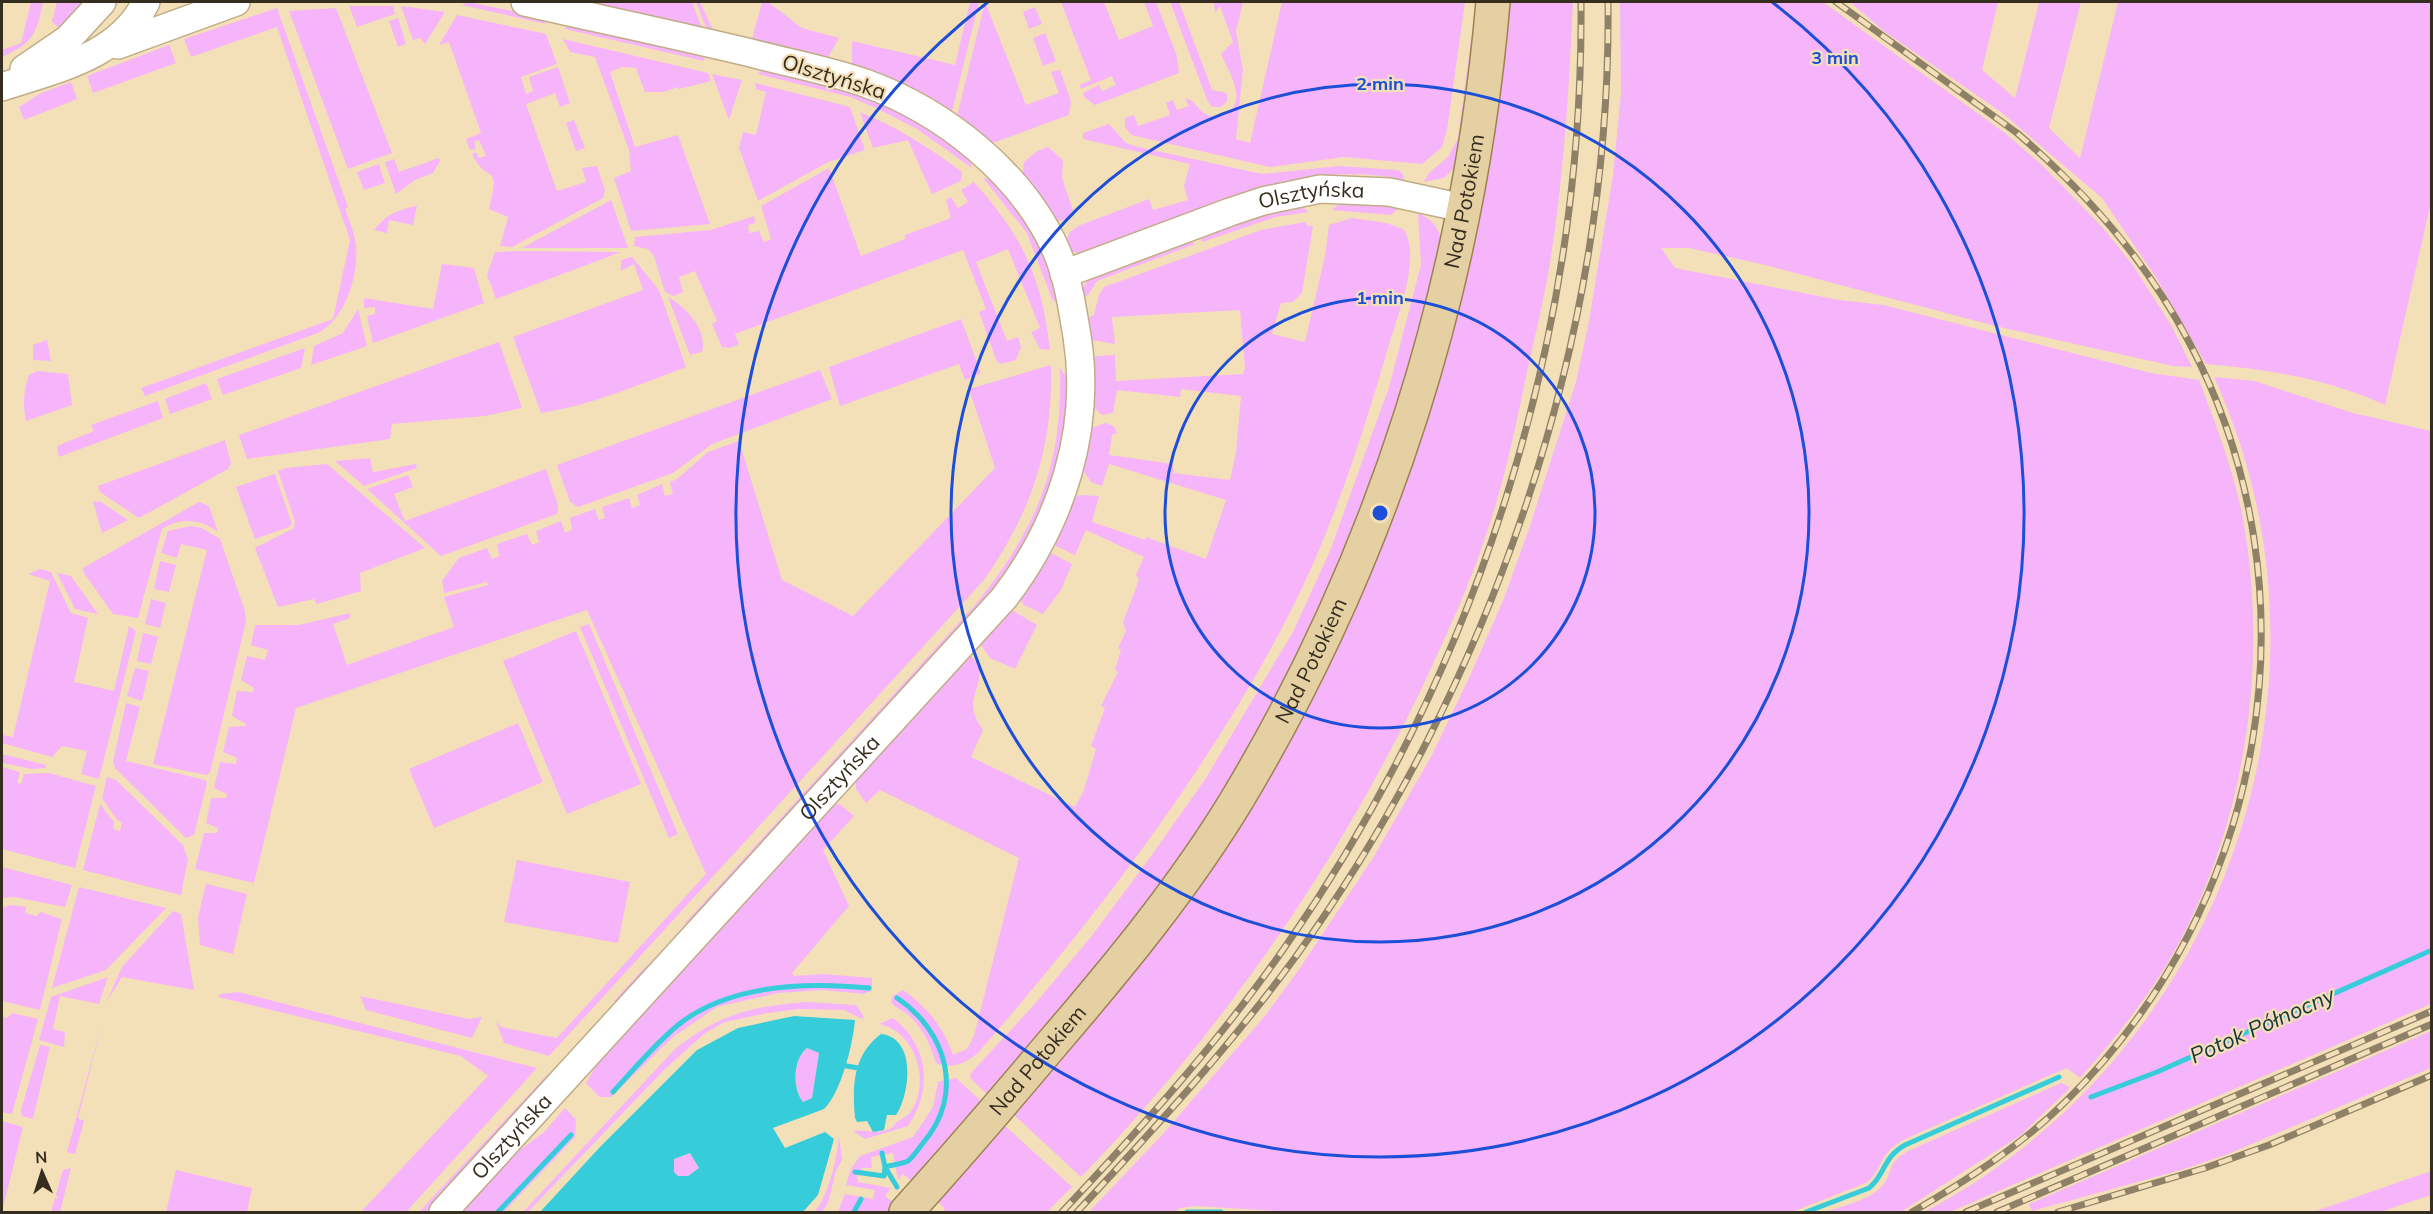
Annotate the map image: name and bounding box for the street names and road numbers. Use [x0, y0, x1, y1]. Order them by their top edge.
street label: Olsztyńska [779, 48, 889, 104]
street label: Nad Potokiem [1438, 132, 1489, 271]
street label: Olsztyńska [1256, 175, 1365, 214]
street label: Nad Potokiem [1269, 594, 1352, 728]
street label: Olsztyńska [793, 729, 885, 826]
street label: Nad Potokiem [983, 999, 1091, 1120]
street label: Olsztyńska [465, 1088, 557, 1184]

